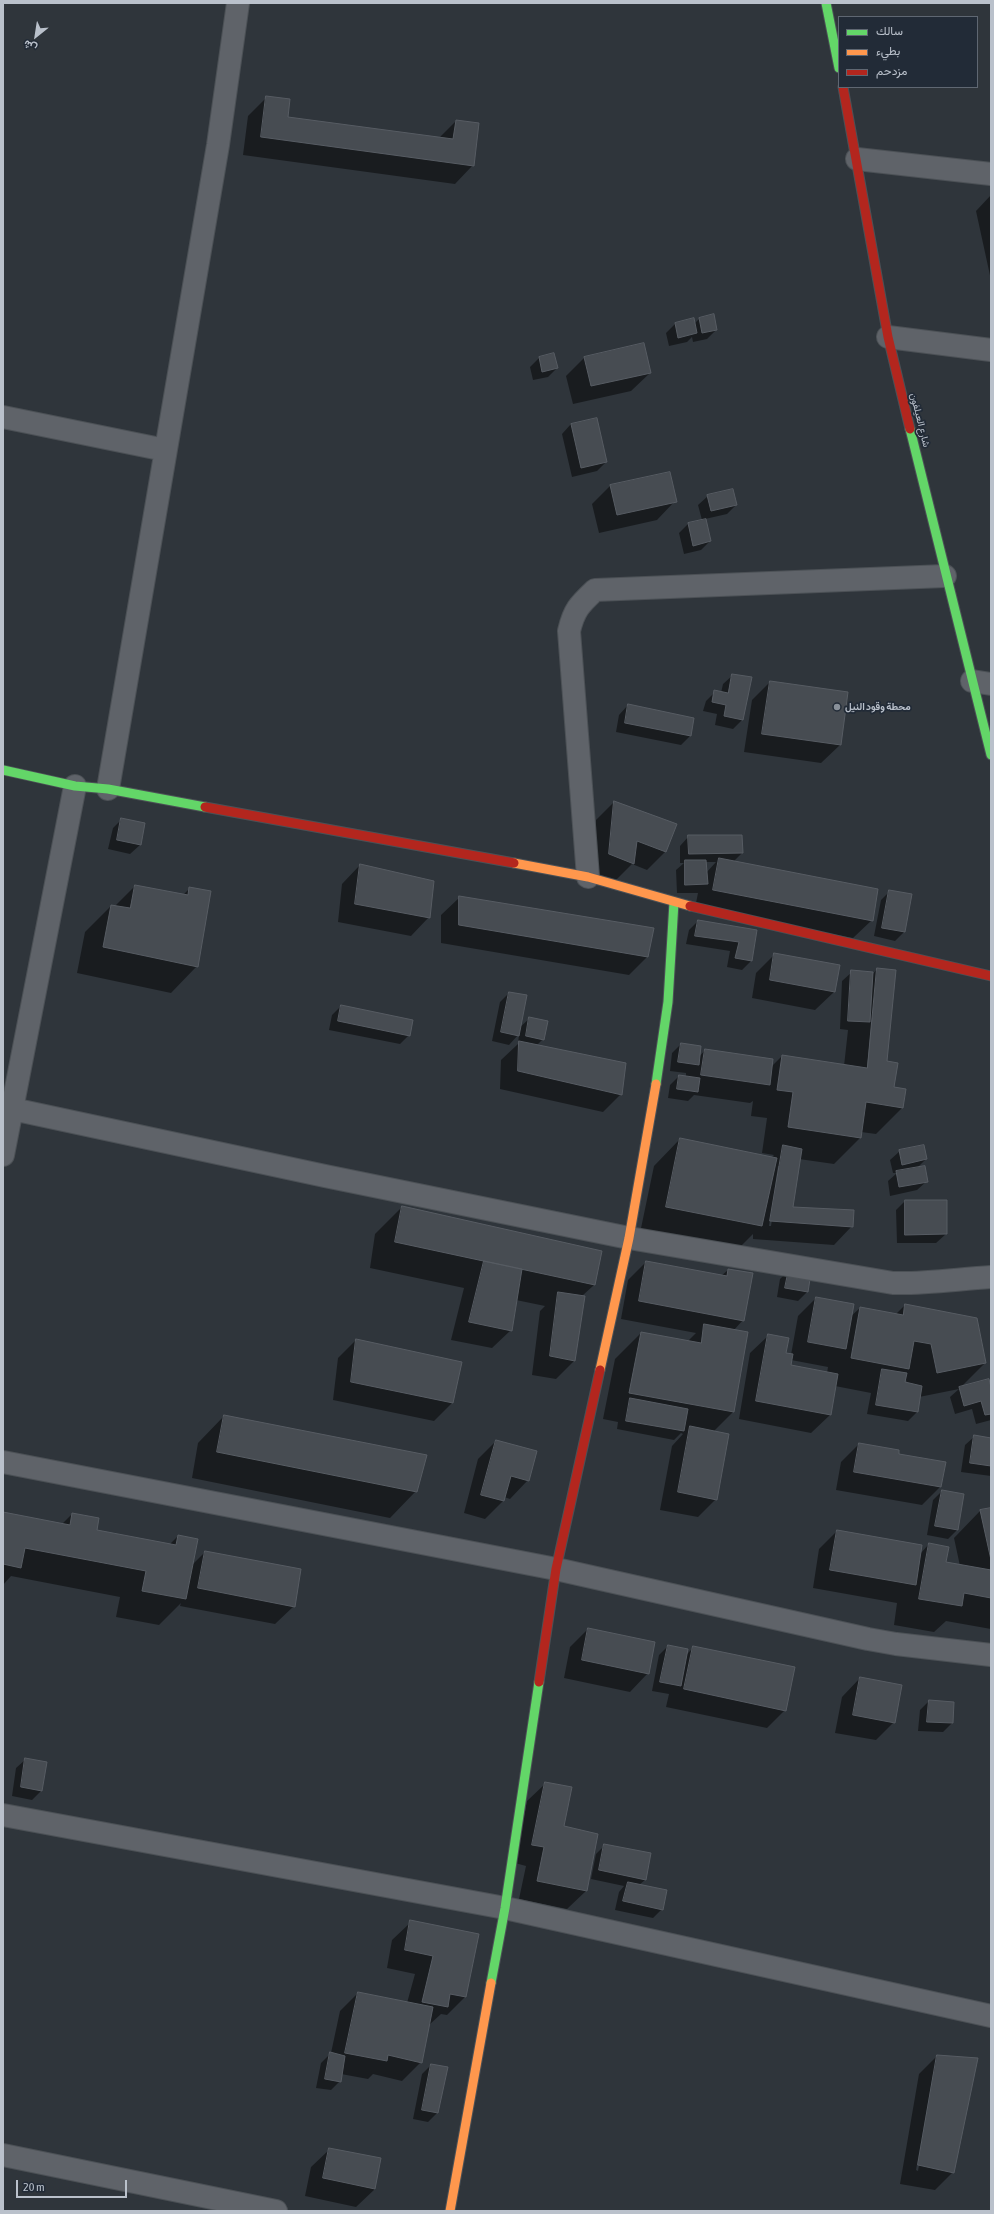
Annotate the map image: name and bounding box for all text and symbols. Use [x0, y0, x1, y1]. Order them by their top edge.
north arrow [16, 16, 56, 56]
legend [838, 16, 978, 88]
text: سالك [876, 24, 903, 38]
text: ش [21, 38, 39, 55]
text: بطيء [876, 44, 900, 58]
text: مزدحم [876, 64, 907, 78]
street label: شارع العيلفون [907, 392, 933, 448]
place label: محطة وقود النيل [845, 701, 911, 713]
marker: محطة وقود النيل [832, 702, 842, 712]
scale bar [18, 2172, 129, 2198]
text: 20 m [23, 2180, 45, 2194]

